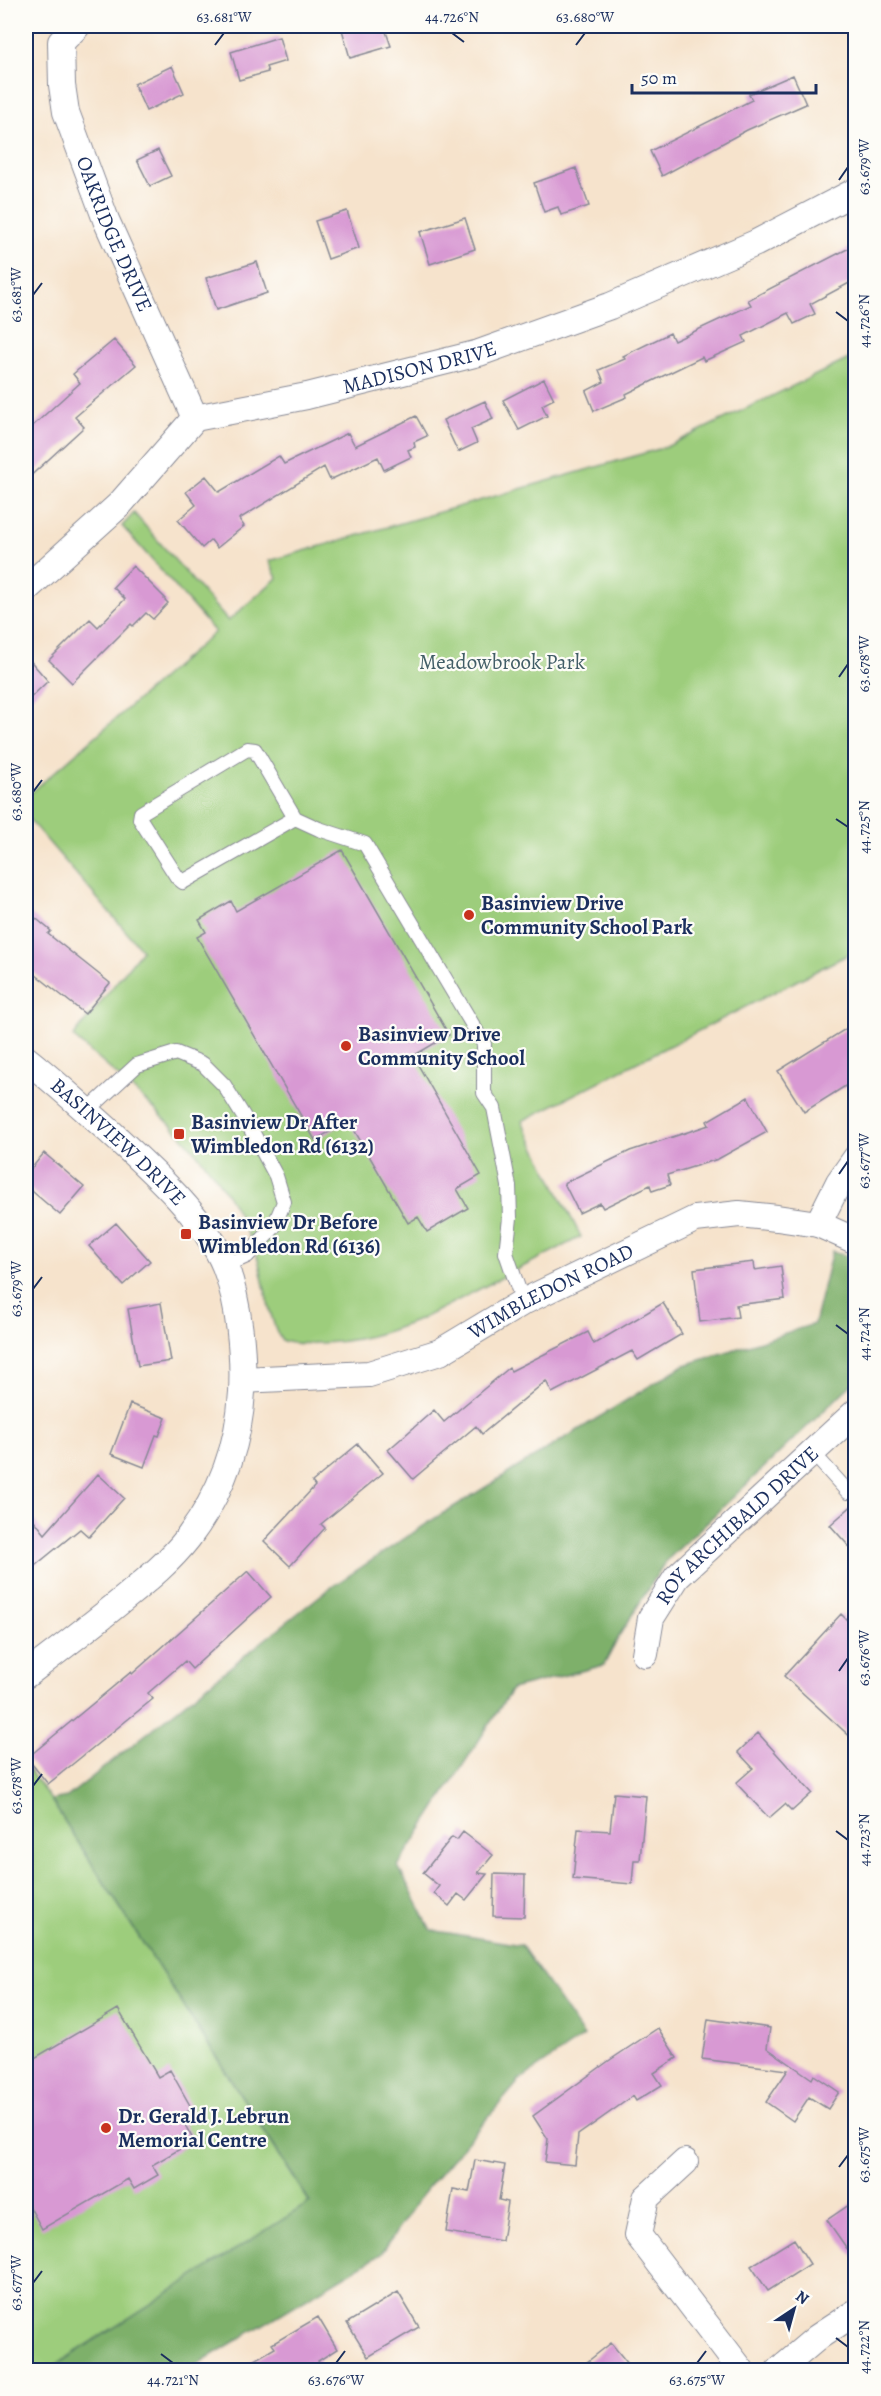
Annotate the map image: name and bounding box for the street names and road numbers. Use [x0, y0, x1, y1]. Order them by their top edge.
street label: OAKRIDGE DRIVE [70, 152, 159, 316]
street label: MADISON DRIVE [340, 334, 500, 401]
street label: BASINVIEW DRIVE [45, 1071, 192, 1212]
street label: WIMBLEDON ROAD [462, 1237, 638, 1346]
street label: ROY ARCHIBALD DRIVE [649, 1439, 825, 1610]

